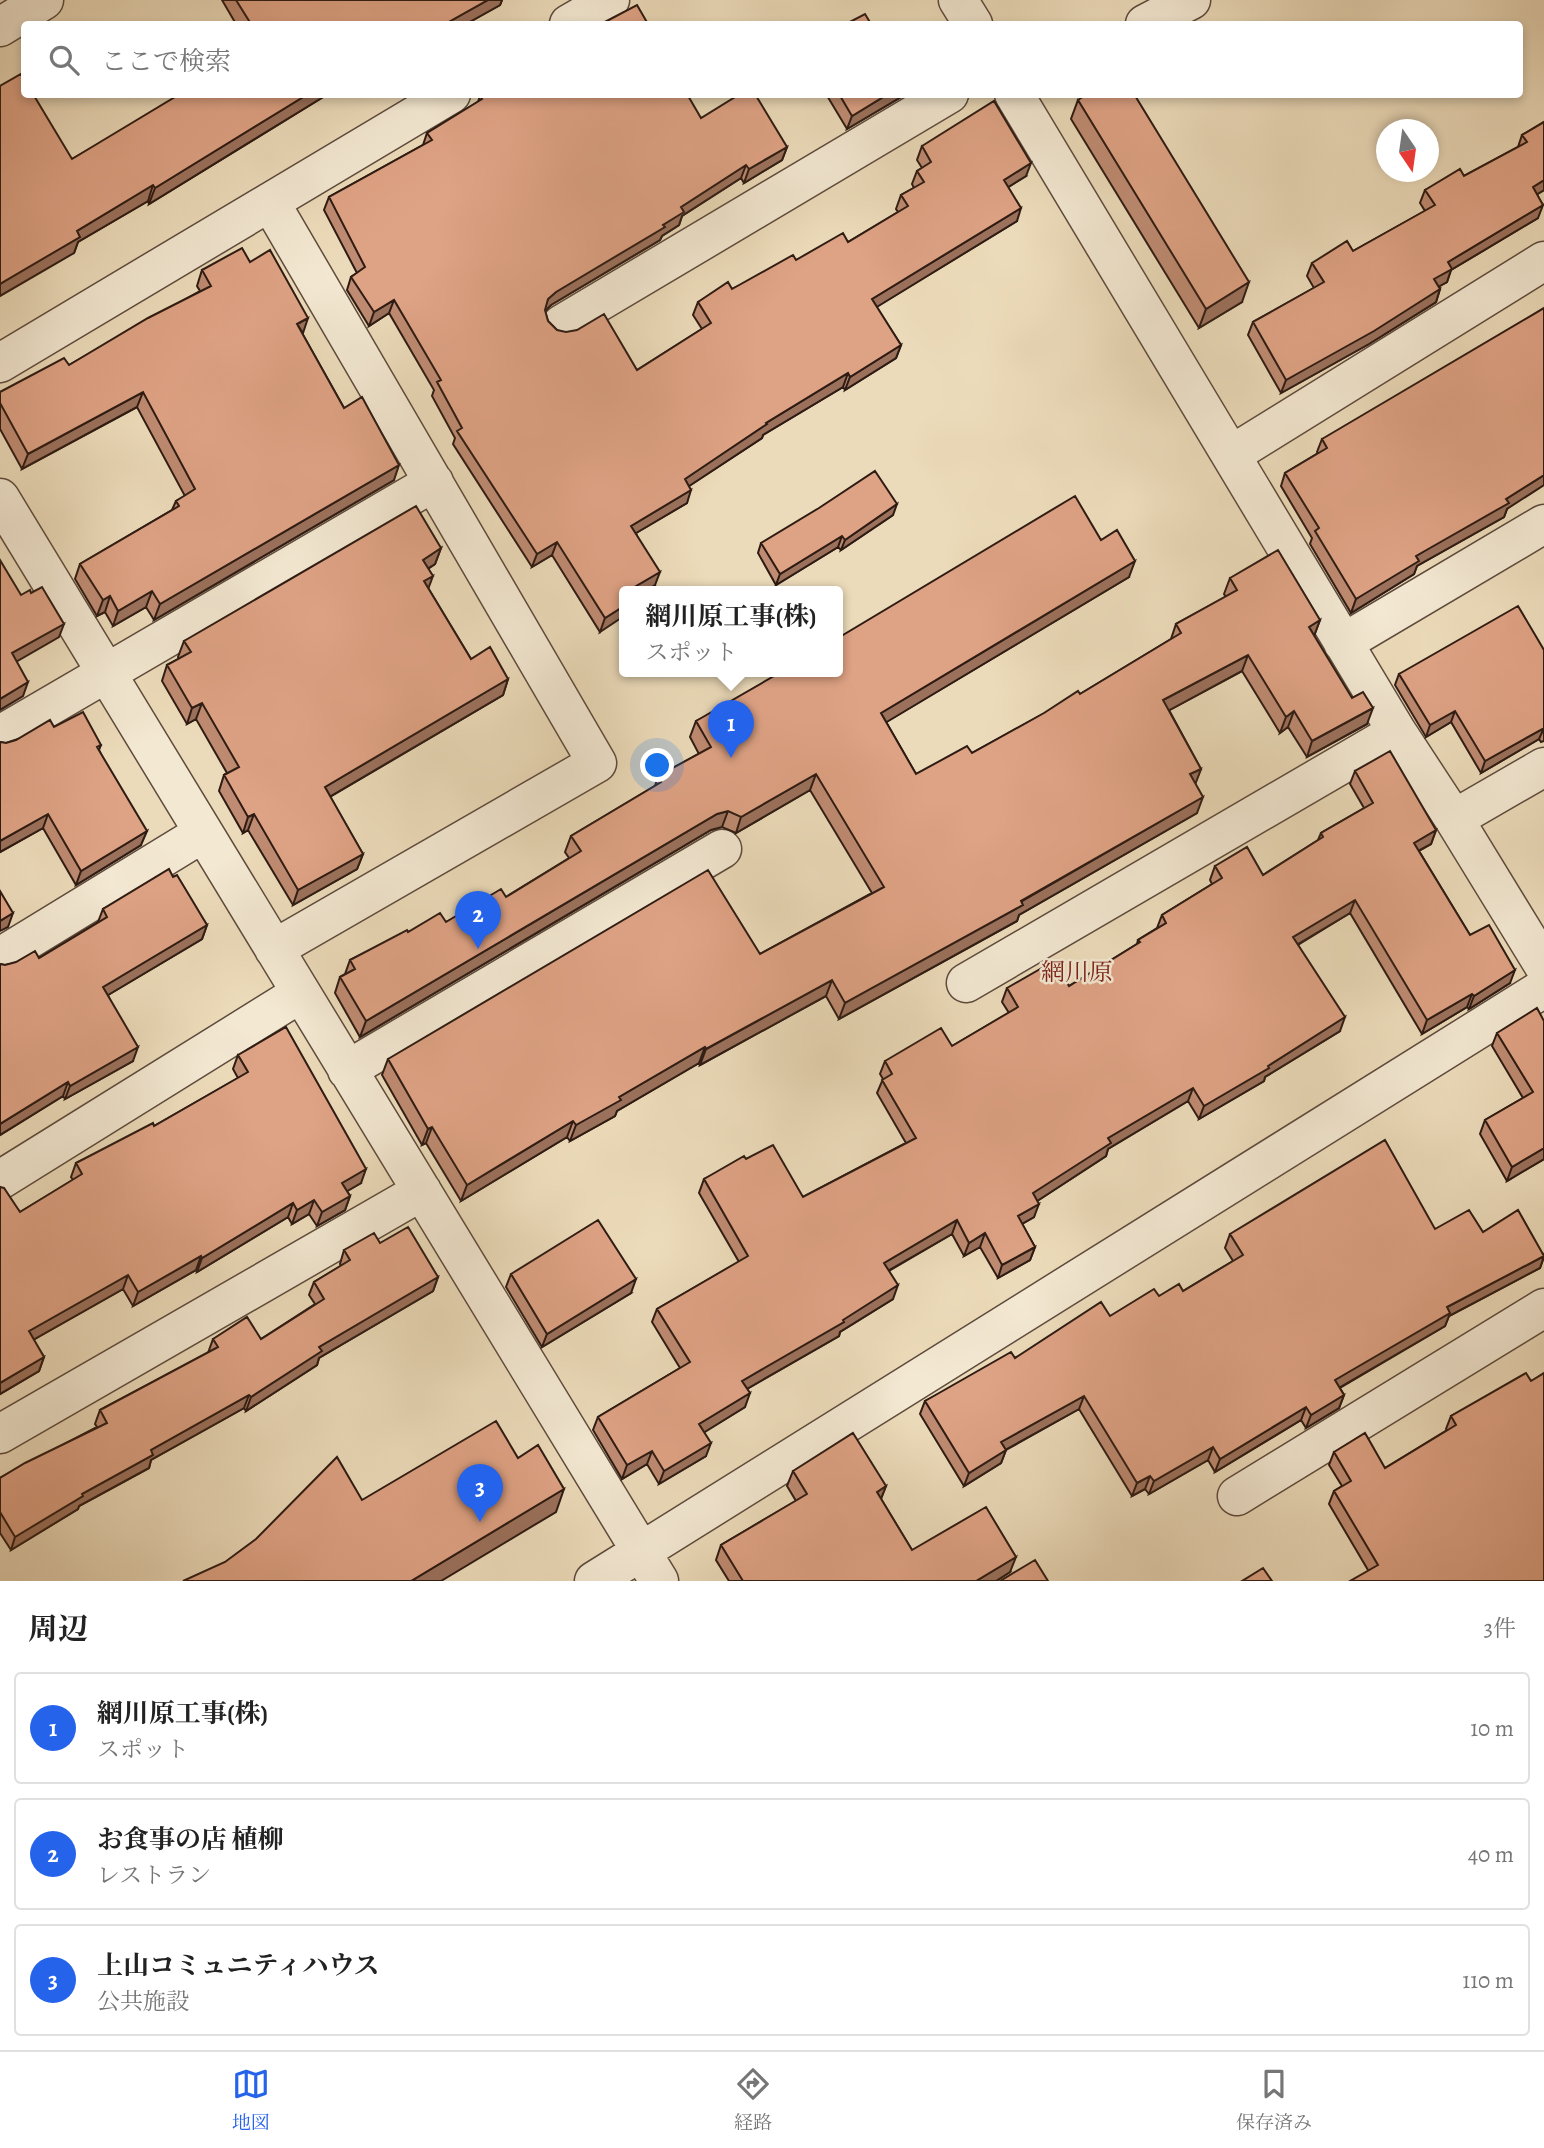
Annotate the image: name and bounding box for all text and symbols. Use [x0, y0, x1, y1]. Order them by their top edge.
search box [21, 21, 1523, 98]
icon: search [45, 41, 83, 79]
text: ここで検索 [101, 44, 231, 79]
north arrow [1376, 119, 1439, 182]
popup [619, 586, 843, 677]
text: 網川原工事(株) [645, 599, 817, 634]
text: スポット [645, 637, 737, 668]
pin: 1 [708, 700, 754, 758]
your location [640, 748, 674, 782]
pin: 2 [455, 891, 501, 949]
district label: 網川原 [1041, 956, 1113, 988]
pin: 3 [457, 1464, 503, 1522]
text: 周辺 [28, 1609, 88, 1649]
text: 3件 [1483, 1613, 1516, 1644]
text: 網川原工事(株) [97, 1696, 268, 1731]
text: 1 [49, 1713, 57, 1744]
text: 10 m [1470, 1713, 1514, 1744]
text: スポット [97, 1734, 189, 1765]
text: お食事の店 植柳 [97, 1822, 284, 1857]
text: 2 [47, 1839, 59, 1870]
text: 40 m [1468, 1839, 1514, 1870]
text: レストラン [97, 1860, 211, 1891]
text: 上山コミュニティハウス [97, 1948, 380, 1983]
text: 3 [48, 1965, 58, 1996]
text: 110 m [1462, 1965, 1514, 1996]
text: 公共施設 [97, 1986, 189, 2017]
tab: 地図 [232, 2065, 270, 2136]
tab: 経路 [734, 2065, 772, 2136]
tab: 保存済み [1236, 2065, 1312, 2136]

